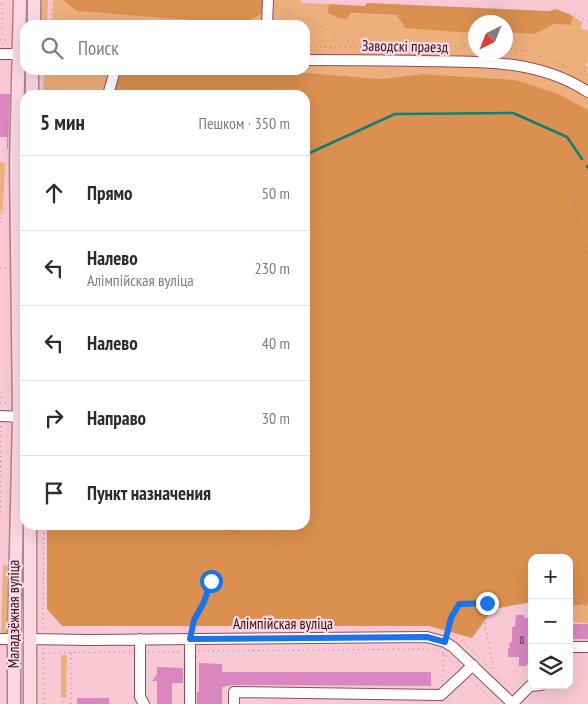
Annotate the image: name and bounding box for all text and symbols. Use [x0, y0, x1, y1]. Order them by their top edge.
north arrow [468, 15, 513, 60]
search box [20, 20, 310, 75]
icon: search [38, 34, 66, 62]
text: Поиск [78, 36, 119, 60]
street label: Заводскі праезд [362, 36, 449, 56]
text: 5 мин [40, 109, 85, 136]
text: Пешком · 350 m [199, 113, 290, 133]
icon: ahead [40, 179, 68, 207]
text: Прямо [87, 181, 132, 205]
text: 50 m [262, 183, 290, 203]
text: Налево [87, 246, 138, 270]
icon: left [40, 254, 68, 282]
text: 230 m [255, 258, 290, 278]
text: Алімпійская вуліца [87, 270, 194, 290]
icon: left [40, 329, 68, 357]
text: Налево [87, 331, 138, 355]
text: 40 m [262, 333, 290, 353]
icon: right [40, 404, 68, 432]
text: Направо [87, 406, 146, 430]
text: 30 m [262, 408, 290, 428]
icon: arrive [40, 479, 68, 507]
text: Пункт назначения [87, 481, 211, 505]
map controls [528, 554, 573, 689]
button: + [528, 554, 573, 599]
street label: Маладзёжная вуліца [4, 560, 23, 668]
route start [200, 570, 223, 593]
route end [476, 592, 499, 615]
button: − [528, 599, 573, 644]
street label: Алімпійская вуліца [233, 614, 333, 633]
house number: 8 [519, 632, 525, 647]
button: layers [528, 644, 573, 689]

